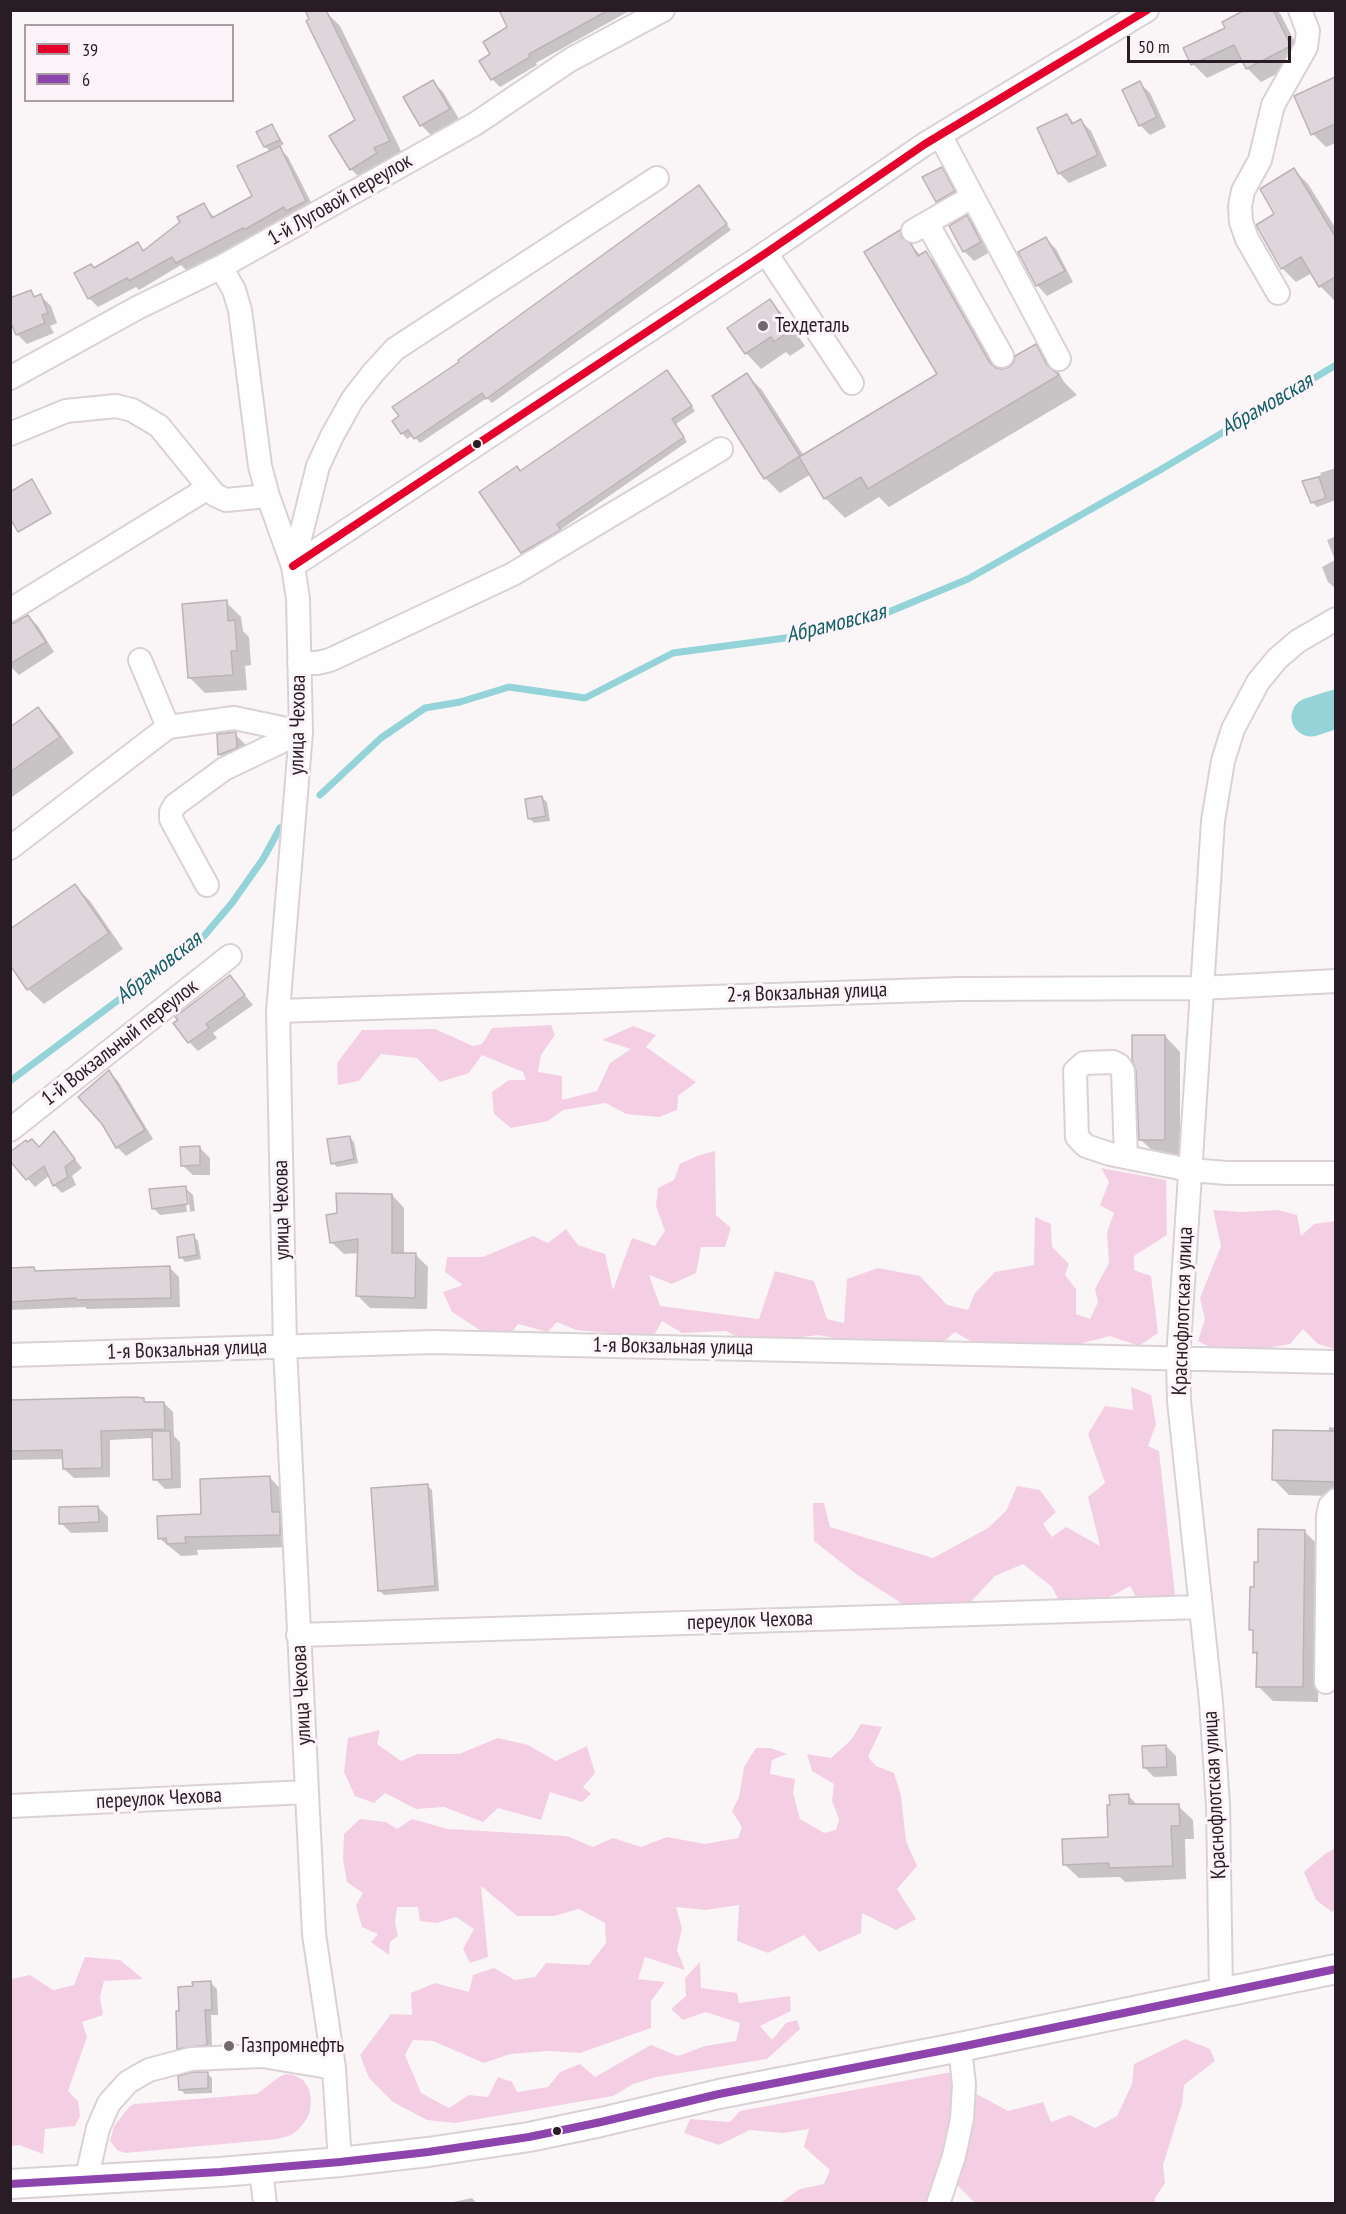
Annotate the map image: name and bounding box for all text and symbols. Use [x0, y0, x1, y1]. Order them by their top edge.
legend [24, 24, 234, 102]
scale bar [1130, 24, 1294, 62]
text: 50 m [1138, 35, 1170, 58]
text: 39 [82, 38, 98, 61]
text: 6 [82, 68, 90, 91]
street label: 1-й Луговой переулок [263, 148, 417, 252]
place label: Техдеталь [775, 313, 849, 339]
marker: Техдеталь [756, 319, 770, 333]
water label: Абрамовская [1216, 368, 1318, 442]
unlabelled marker [471, 438, 483, 450]
water label: Абрамовская [783, 599, 889, 649]
street label: улица Чехова [285, 675, 311, 775]
water label: Абрамовская [111, 926, 207, 1010]
street label: 1-й Вокзальный переулок [37, 974, 203, 1112]
street label: 2-я Вокзальная улица [726, 978, 888, 1008]
street label: улица Чехова [269, 1160, 295, 1260]
street label: Краснофлотская улица [1167, 1226, 1199, 1396]
street label: 1-я Вокзальная улица [592, 1333, 754, 1361]
street label: 1-я Вокзальная улица [106, 1335, 268, 1365]
street label: переулок Чехова [687, 1606, 813, 1636]
street label: улица Чехова [287, 1644, 317, 1746]
street label: Краснофлотская улица [1198, 1710, 1232, 1880]
street label: переулок Чехова [96, 1783, 222, 1815]
place label: Газпромнефть [241, 2033, 344, 2059]
marker: Газпромнефть [222, 2039, 236, 2053]
unlabelled marker [551, 2125, 563, 2137]

